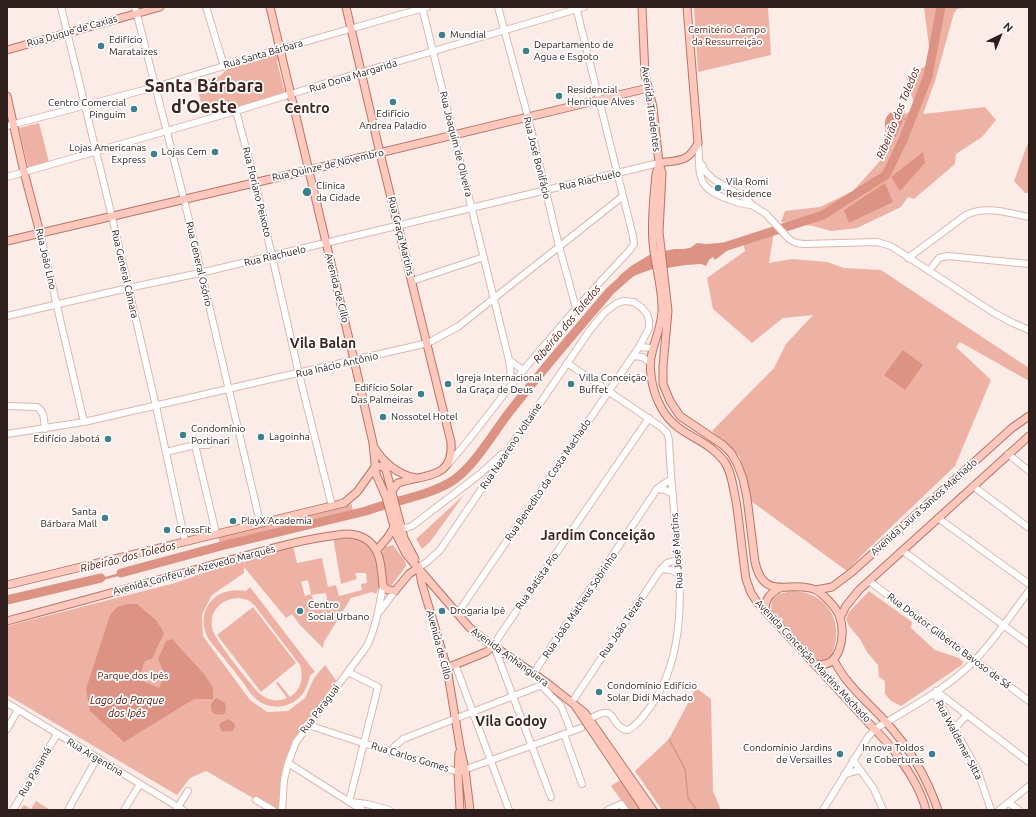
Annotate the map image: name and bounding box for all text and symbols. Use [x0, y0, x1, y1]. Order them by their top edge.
street label: Rua Duque de Caxias [25, 12, 119, 50]
north arrow [980, 16, 1020, 56]
text: N [1001, 20, 1015, 34]
park label: Cemitério Campo da Ressurreição [688, 24, 766, 48]
place label: Mundial [450, 29, 486, 41]
marker: Mundial [437, 30, 447, 40]
place label: Edifício Marataizes [109, 34, 158, 58]
street label: Rua Santa Bárbara [222, 37, 304, 71]
place label: Departamento de Agua e Esgoto [534, 39, 614, 62]
marker: Edifício Marataizes [96, 41, 106, 51]
marker: Departamento de Agua e Esgoto [521, 46, 531, 56]
street label: Rua Dona Margarida [308, 57, 398, 95]
water label: Ribeirão dos Toledos [874, 65, 922, 161]
street label: Avenida Tiradentes [639, 66, 663, 152]
district label: Santa Bárbara d'Oeste [145, 75, 263, 118]
place label: Residencial Henrique Alves [567, 84, 635, 108]
street label: Rua Joaquim de Oliveira [437, 90, 475, 198]
marker: Residencial Henrique Alves [554, 91, 564, 101]
place label: Centro Comercial Pinguim [48, 97, 126, 120]
marker: Edifício Andrea Paladio [388, 97, 398, 107]
district label: Centro [284, 100, 330, 116]
marker: Centro Comercial Pinguim [129, 104, 139, 114]
place label: Edifício Andrea Paladio [359, 108, 427, 132]
street label: Rua José Bonifácio [521, 116, 553, 200]
place label: Lojas Americanas Express [69, 142, 146, 166]
place label: Lojas Cem [162, 146, 207, 158]
street label: Rua Floriano Peixoto [240, 146, 274, 238]
street label: Rua Quinze de Novembro [271, 146, 385, 184]
marker: Lojas Cem [210, 147, 220, 157]
marker: Lojas Americanas Express [149, 149, 159, 159]
street label: Rua Riachuelo [558, 167, 622, 193]
place label: Vila Romi Residence [726, 176, 772, 200]
place label: Clinica da Cidade [316, 180, 360, 204]
marker: Vila Romi Residence [713, 183, 723, 193]
marker: Clinica da Cidade [301, 186, 313, 198]
street label: Rua Graça Martins [385, 195, 417, 277]
street label: Rua General Osório [183, 220, 215, 308]
street label: Rua João Lino [33, 227, 59, 291]
street label: Rua General Câmara [109, 229, 141, 319]
street label: Rua Riachuelo [243, 243, 307, 269]
street label: Avenida de Cillo [323, 252, 351, 324]
water label: Ribeirão dos Toledos [530, 282, 604, 366]
district label: Vila Balan [290, 335, 356, 351]
street label: Rua Inácio Antônio [295, 350, 379, 380]
place label: Igreja Internacional da Graça de Deus [456, 372, 542, 396]
place label: Villa Conceição Buffet [579, 372, 647, 396]
marker: Igreja Internacional da Graça de Deus [443, 379, 453, 389]
marker: Villa Conceição Buffet [566, 379, 576, 389]
place label: Edifício Solar Das Palmeiras [351, 382, 413, 406]
marker: Edifício Solar Das Palmeiras [416, 389, 426, 399]
street label: Rua Nazareno Voltaine [478, 400, 544, 492]
place label: Nossotel Hotel [391, 411, 458, 423]
marker: Nossotel Hotel [378, 412, 388, 422]
street label: Rua Benedito da Costa Machado [503, 417, 593, 543]
place label: Condomínio Portinari [191, 423, 245, 446]
marker: Condomínio Portinari [178, 430, 188, 440]
place label: Lagoinha [269, 431, 310, 443]
marker: Lagoinha [256, 432, 266, 442]
place label: Edifício Jabotá [34, 433, 100, 445]
marker: Edifício Jabotá [103, 434, 113, 444]
street label: Avenida Laura Santos Machado [868, 456, 980, 558]
place label: Santa Bárbara Mall [40, 506, 97, 530]
marker: Santa Bárbara Mall [100, 513, 110, 523]
street label: Rua José Martins [668, 513, 686, 589]
place label: PlayX Academia [241, 515, 312, 527]
marker: PlayX Academia [228, 516, 238, 526]
place label: CrossFit [175, 524, 211, 536]
marker: CrossFit [162, 525, 172, 535]
district label: Jardim Conceição [541, 527, 655, 543]
water label: Ribeirão dos Toledos [79, 539, 177, 575]
street label: Avenida Corifeu de Azevedo Marquês [112, 543, 276, 597]
street label: Rua Batista Pio [513, 550, 561, 612]
street label: Rua João Matheus Sobrinho [540, 550, 620, 660]
street label: Rua Doutor Gilberto Bavoso de Sá [885, 591, 1013, 691]
street label: Rua João Teizen [597, 594, 647, 660]
street label: Avenida Conceição Martins Machado [753, 597, 873, 725]
place label: Centro Social Urbano [308, 599, 369, 622]
place label: Drogaria Ipê [450, 605, 505, 617]
marker: Centro Social Urbano [295, 606, 305, 616]
marker: Drogaria Ipê [437, 606, 447, 616]
street label: Avenida de Cillo [424, 609, 454, 681]
street label: Avenida Anhangüera [469, 625, 551, 689]
park label: Parque dos Ipês [98, 670, 168, 682]
place label: Condomínio Edifício Solar Didi Machado [607, 680, 697, 704]
street label: Rua Paraguai [298, 682, 342, 736]
marker: Condomínio Edifício Solar Didi Machado [594, 687, 604, 697]
water label: Lago do Parque dos Ipês [90, 693, 164, 719]
street label: Rua Waldemar Sitta [933, 698, 985, 782]
district label: Vila Godoy [475, 713, 547, 729]
street label: Rua Argentina [65, 735, 125, 779]
street label: Rua Carlos Gomes [370, 739, 450, 775]
place label: Condomínio Jardins de Versailles [743, 742, 832, 766]
place label: Innova Toldos e Coberturas [862, 742, 924, 766]
street label: Rua Panamá [16, 745, 54, 799]
marker: Condomínio Jardins de Versailles [835, 749, 845, 759]
marker: Innova Toldos e Coberturas [927, 749, 937, 759]

